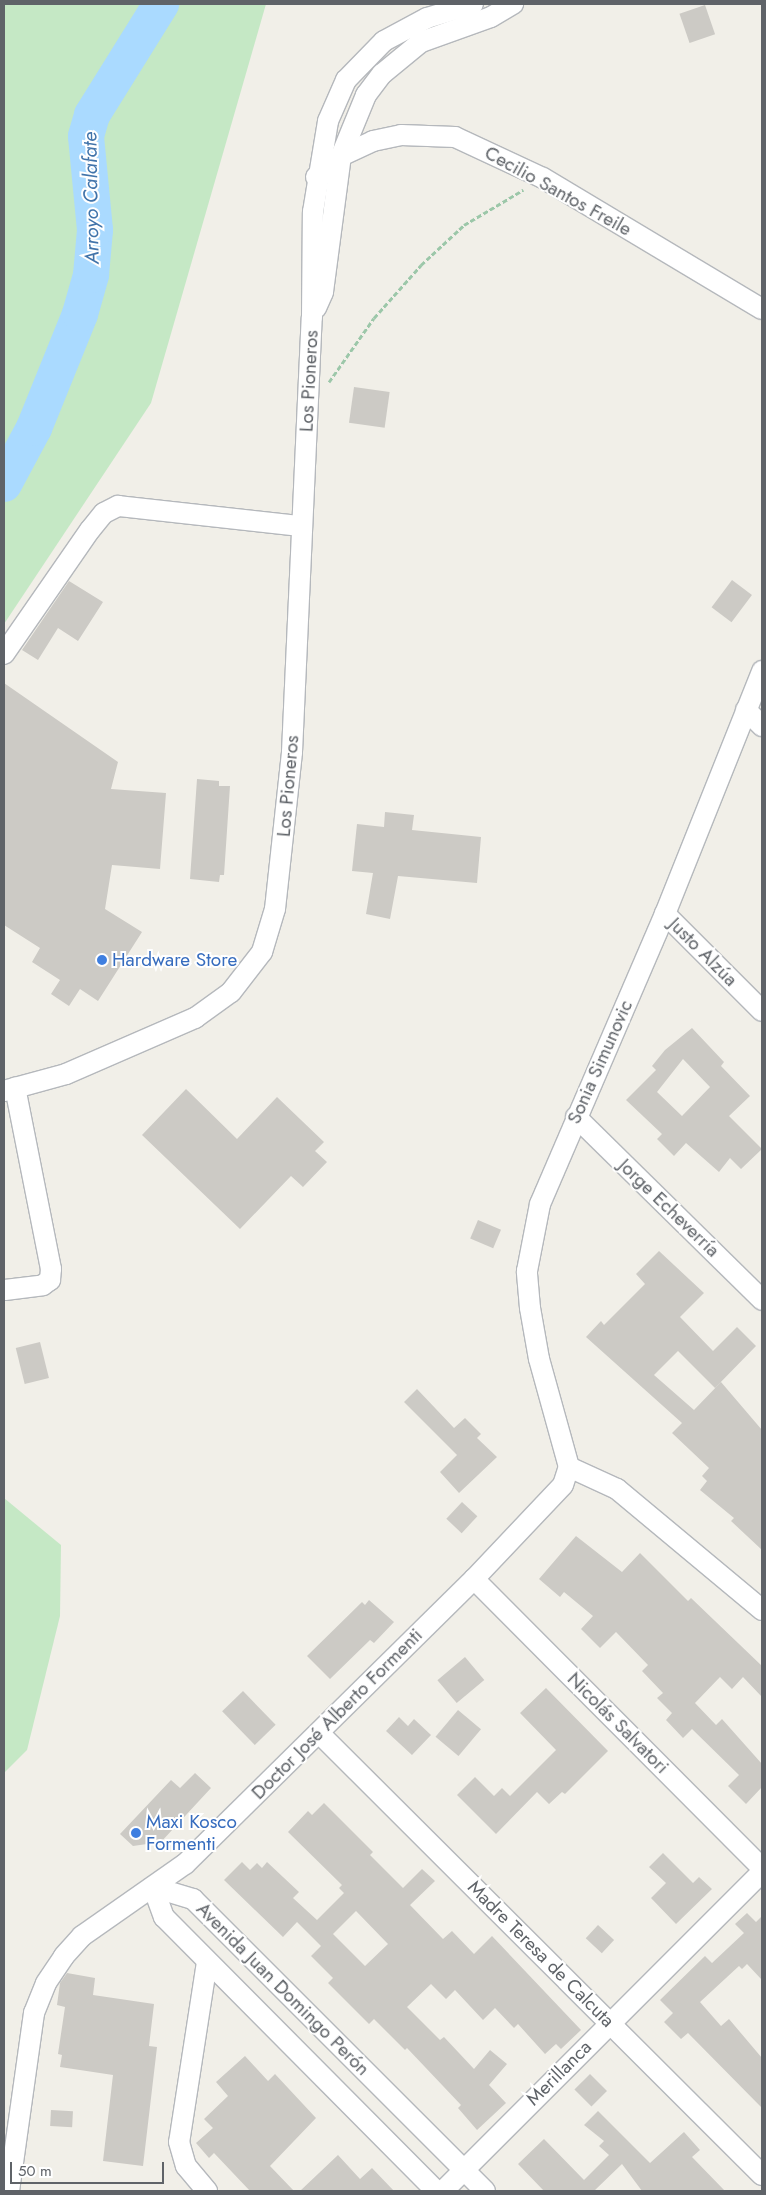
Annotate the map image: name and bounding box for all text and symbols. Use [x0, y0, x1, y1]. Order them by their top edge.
water label: Arroyo Calafate [78, 132, 104, 264]
street label: Cecilio Santos Freile [481, 141, 635, 241]
street label: Los Pioneros [295, 329, 323, 433]
street label: Los Pioneros [272, 734, 304, 838]
street label: Justo Alzúa [664, 913, 742, 991]
place label: Hardware Store [112, 949, 237, 971]
marker: Hardware Store [96, 954, 108, 966]
street label: Sonia Simunovic [563, 997, 637, 1127]
street label: Jorge Echeverría [614, 1154, 724, 1262]
street label: Doctor José Alberto Formenti [247, 1624, 427, 1804]
street label: Nicolás Salvatori [563, 1668, 673, 1778]
place label: Maxi Kosco Formenti [146, 1811, 237, 1855]
marker: Maxi Kosco Formenti [130, 1827, 142, 1839]
street label: Madre Teresa de Calcuta [463, 1876, 619, 2032]
street label: Avenida Juan Domingo Perón [192, 1898, 374, 2080]
street label: Merillanca [522, 2036, 596, 2110]
scale bar [12, 2152, 166, 2184]
text: 50 m [18, 2160, 52, 2182]

